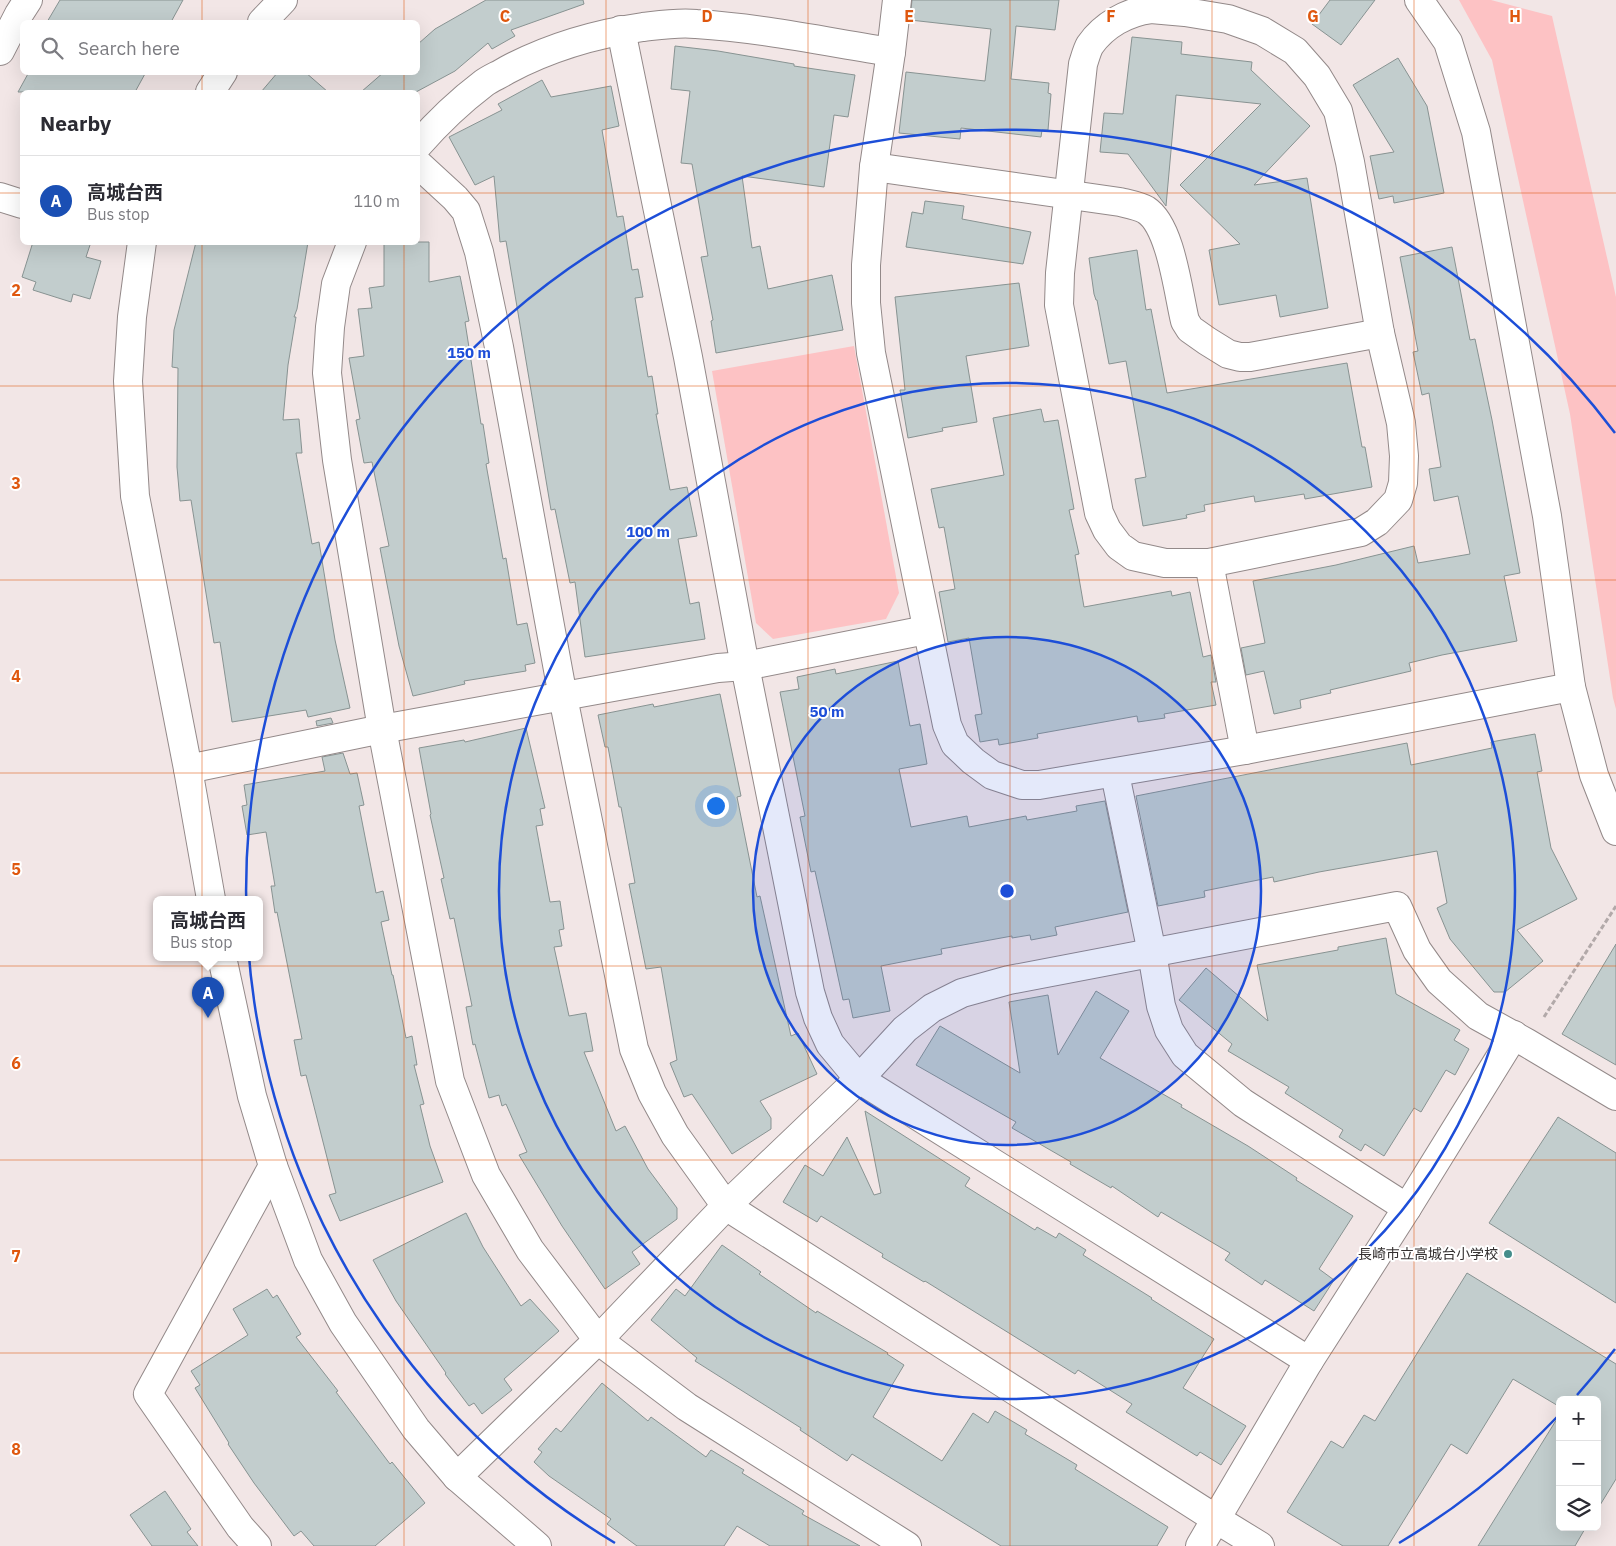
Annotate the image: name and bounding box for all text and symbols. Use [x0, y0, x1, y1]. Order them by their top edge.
text: C [500, 6, 510, 26]
text: D [701, 6, 713, 26]
text: E [904, 6, 914, 26]
text: F [1106, 6, 1116, 26]
text: G [1307, 6, 1319, 26]
text: H [1509, 6, 1521, 26]
search box [20, 20, 420, 75]
icon: search [38, 34, 66, 62]
text: Search here [78, 36, 180, 60]
text: Nearby [40, 109, 111, 137]
text: 高城台西 [87, 180, 163, 204]
text: A [51, 191, 61, 211]
text: 110 m [353, 191, 400, 211]
text: Bus stop [87, 204, 150, 224]
text: 2 [11, 280, 21, 300]
text: 150 m [447, 343, 491, 362]
text: 3 [11, 473, 21, 493]
text: 100 m [626, 522, 670, 541]
text: 4 [11, 666, 21, 686]
text: 50 m [810, 702, 844, 721]
your location [703, 793, 729, 819]
text: 5 [11, 859, 21, 879]
centre of rings [998, 882, 1016, 900]
popup [153, 896, 263, 961]
text: 高城台西 [170, 908, 246, 932]
text: Bus stop [170, 932, 233, 952]
pin: A [192, 977, 224, 1018]
text: 6 [11, 1053, 21, 1073]
place label: 長崎市立高城台小学校 [1358, 1245, 1498, 1263]
text: 7 [11, 1246, 21, 1266]
marker: 長崎市立高城台小学校 [1502, 1248, 1514, 1260]
map controls [1556, 1396, 1601, 1531]
button: + [1556, 1396, 1601, 1441]
text: 8 [11, 1439, 21, 1459]
button: − [1556, 1441, 1601, 1486]
button: layers [1556, 1486, 1601, 1531]

